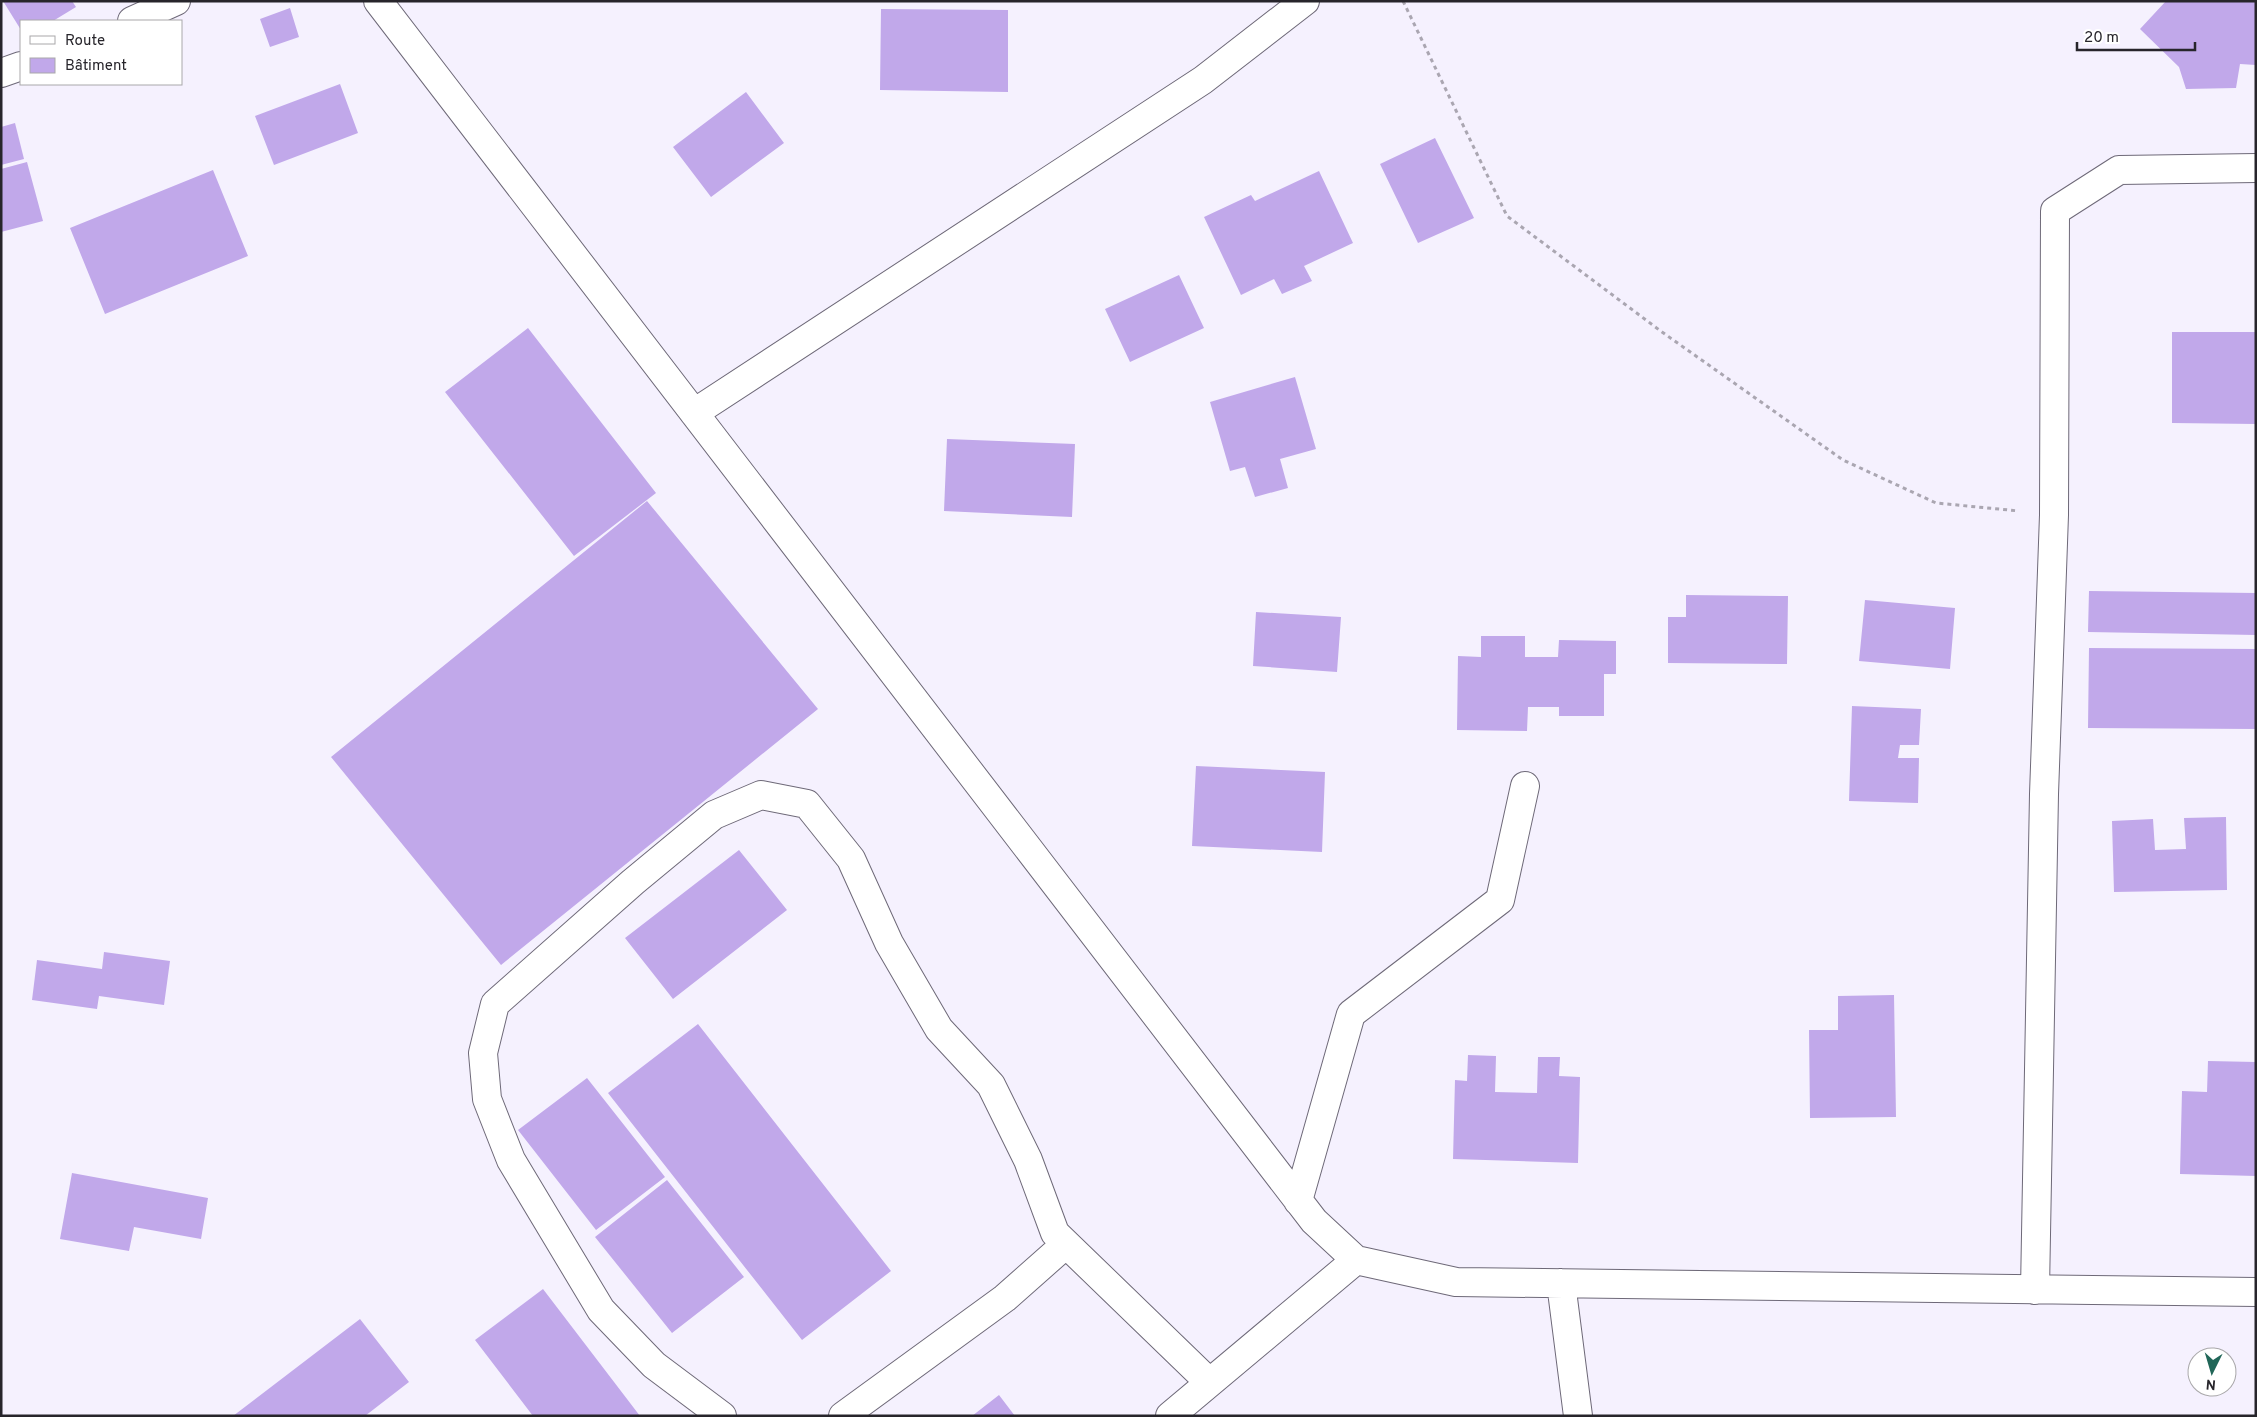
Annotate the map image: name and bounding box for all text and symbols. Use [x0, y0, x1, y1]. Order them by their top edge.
legend [20, 20, 182, 85]
scale bar [2077, 20, 2194, 52]
text: 20 m [2084, 29, 2119, 48]
text: Route [65, 32, 105, 51]
text: Bâtiment [65, 57, 127, 76]
north arrow [2187, 1347, 2237, 1397]
text: N [2205, 1375, 2217, 1392]

